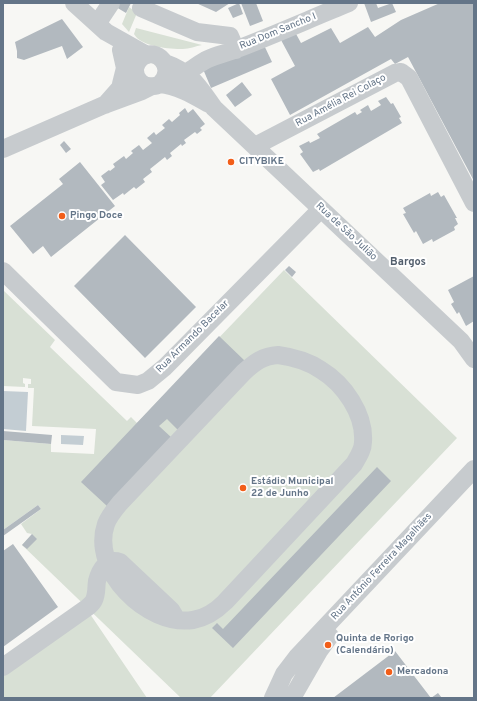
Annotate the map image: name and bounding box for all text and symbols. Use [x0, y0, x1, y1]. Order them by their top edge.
street label: Rua Dom Sancho I [238, 11, 318, 53]
street label: Rua Amélia Rei Colaço [294, 72, 388, 130]
place label: CITYBIKE [239, 156, 284, 168]
marker: CITYBIKE [226, 157, 236, 167]
street label: Rua de São Julião [313, 201, 379, 263]
place label: Pingo Doce [70, 210, 123, 222]
marker: Pingo Doce [57, 211, 67, 221]
district label: Bargos [390, 256, 426, 270]
street label: Rua Armando Bacelar [154, 298, 232, 376]
place label: Estádio Municipal 22 de Junho [251, 476, 333, 500]
marker: Estádio Municipal 22 de Junho [238, 483, 248, 493]
street label: Rua António Ferreira Magalhães [329, 511, 435, 623]
place label: Quinta de Rorigo (Calendário) [336, 633, 414, 656]
marker: Quinta de Rorigo (Calendário) [323, 640, 333, 650]
place label: Mercadona [397, 666, 448, 678]
marker: Mercadona [384, 667, 394, 677]

